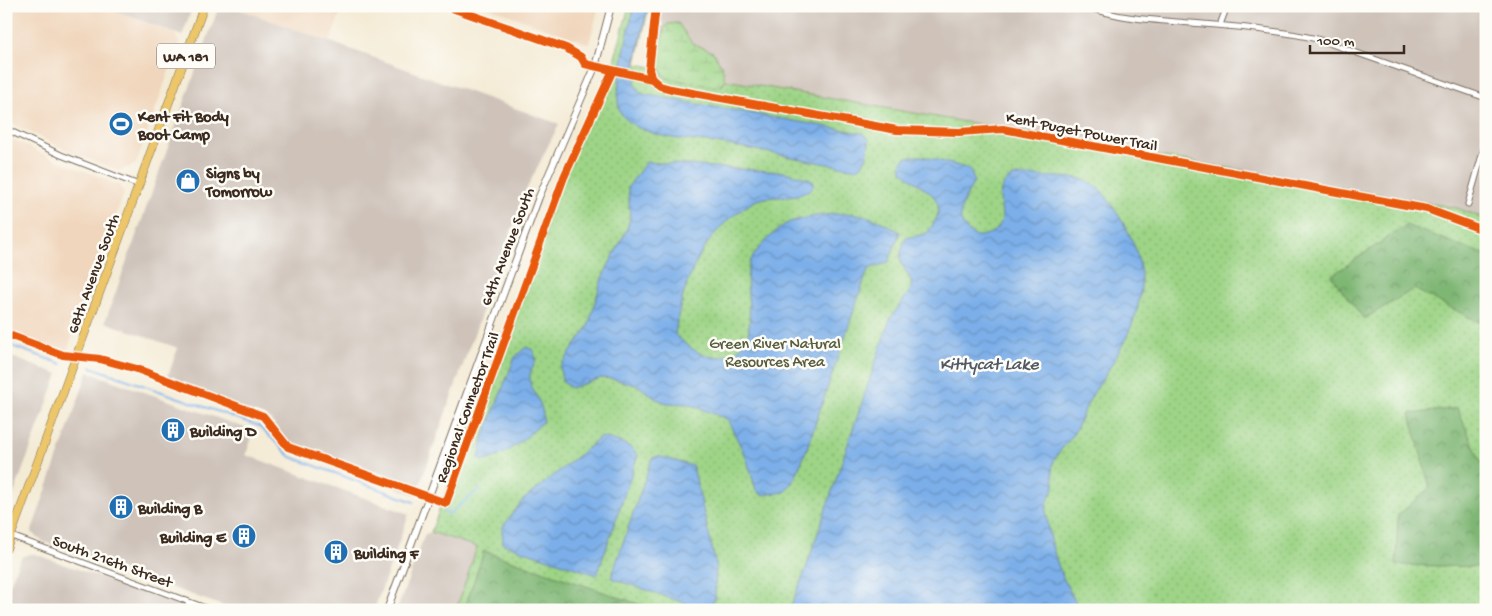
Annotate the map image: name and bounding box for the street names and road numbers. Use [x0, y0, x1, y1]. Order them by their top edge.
road number: WA 181 [157, 44, 215, 68]
street label: Kent Puget Power Trail [1004, 109, 1159, 157]
street label: 64th Avenue South [478, 185, 541, 309]
street label: 68th Avenue South [65, 211, 126, 337]
street label: Regional Connector Trail [433, 330, 505, 486]
street label: South 216th Street [49, 533, 176, 594]

